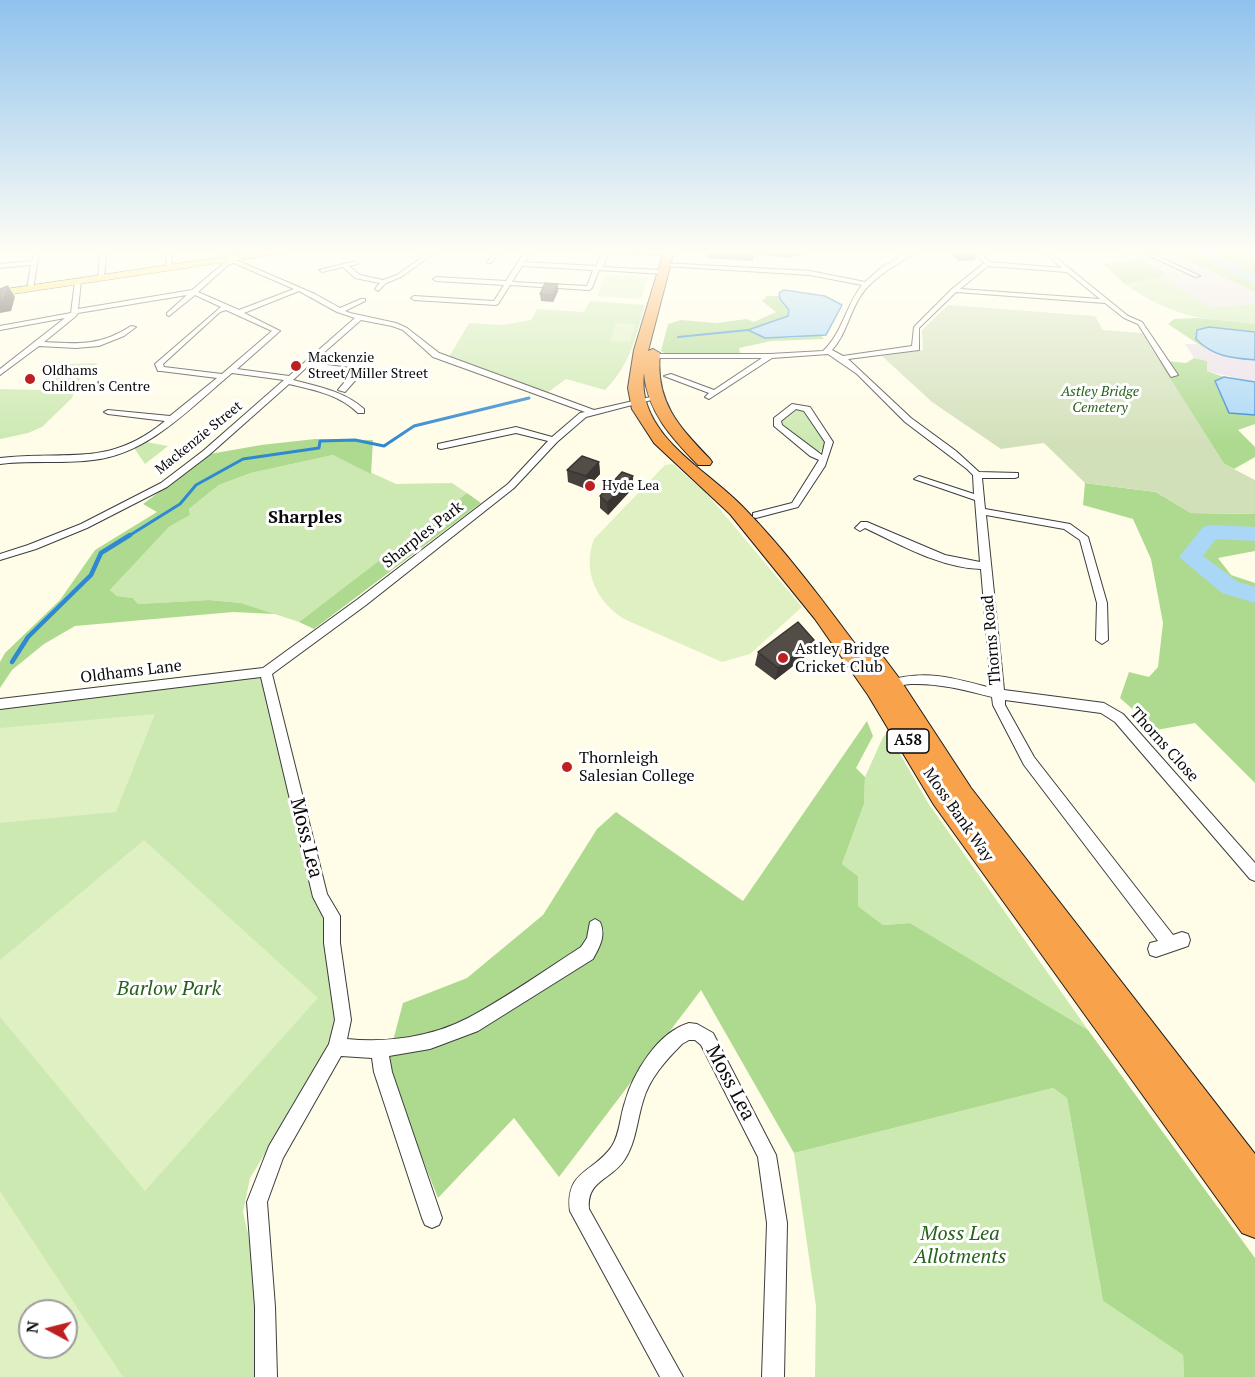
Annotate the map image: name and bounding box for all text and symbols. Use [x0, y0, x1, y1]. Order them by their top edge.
place label: Mackenzie Street/Miller Street [308, 350, 428, 382]
marker: Mackenzie Street/Miller Street [289, 359, 303, 373]
place label: Oldhams Children's Centre [42, 363, 150, 396]
marker: Oldhams Children's Centre [23, 372, 37, 386]
park label: Astley Bridge Cemetery [1061, 384, 1139, 416]
street label: Mackenzie Street [152, 398, 246, 478]
place label: Hyde Lea [602, 478, 659, 494]
marker: Hyde Lea [583, 479, 597, 493]
street label: Sharples Park [379, 498, 467, 572]
district label: Sharples [268, 507, 342, 529]
street label: Thorns Road [979, 594, 1005, 686]
place label: Astley Bridge Cricket Club [795, 639, 889, 677]
marker: Astley Bridge Cricket Club [776, 651, 790, 665]
street label: Oldhams Lane [79, 656, 183, 688]
street label: Thorns Close [1126, 704, 1202, 786]
road number: A58 [887, 729, 929, 753]
place label: Thornleigh Salesian College [579, 748, 695, 786]
marker: Thornleigh Salesian College [560, 760, 574, 774]
street label: Moss Bank Way [919, 764, 997, 866]
street label: Moss Lea [284, 795, 328, 881]
park label: Barlow Park [117, 977, 221, 1001]
street label: Moss Lea [700, 1041, 760, 1125]
park label: Moss Lea Allotments [914, 1222, 1006, 1269]
north arrow [18, 1299, 78, 1359]
text: N [20, 1320, 44, 1334]

